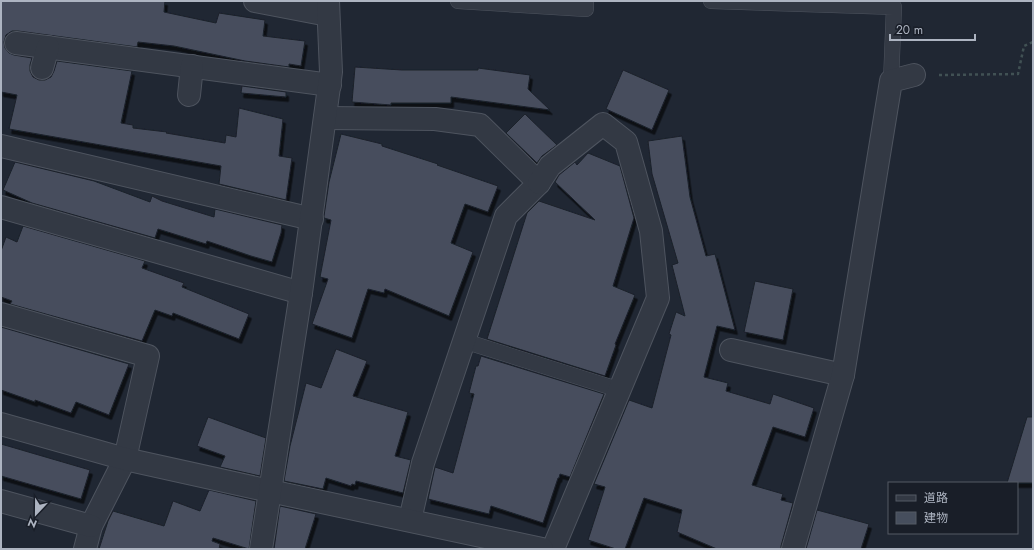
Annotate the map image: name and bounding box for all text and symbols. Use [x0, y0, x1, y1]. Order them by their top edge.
scale bar [890, 16, 975, 42]
text: 20 m [896, 21, 923, 39]
legend [888, 482, 1018, 534]
text: 道路 [924, 489, 948, 507]
north arrow [16, 494, 56, 534]
text: 建物 [924, 509, 948, 527]
text: N [25, 514, 39, 532]

